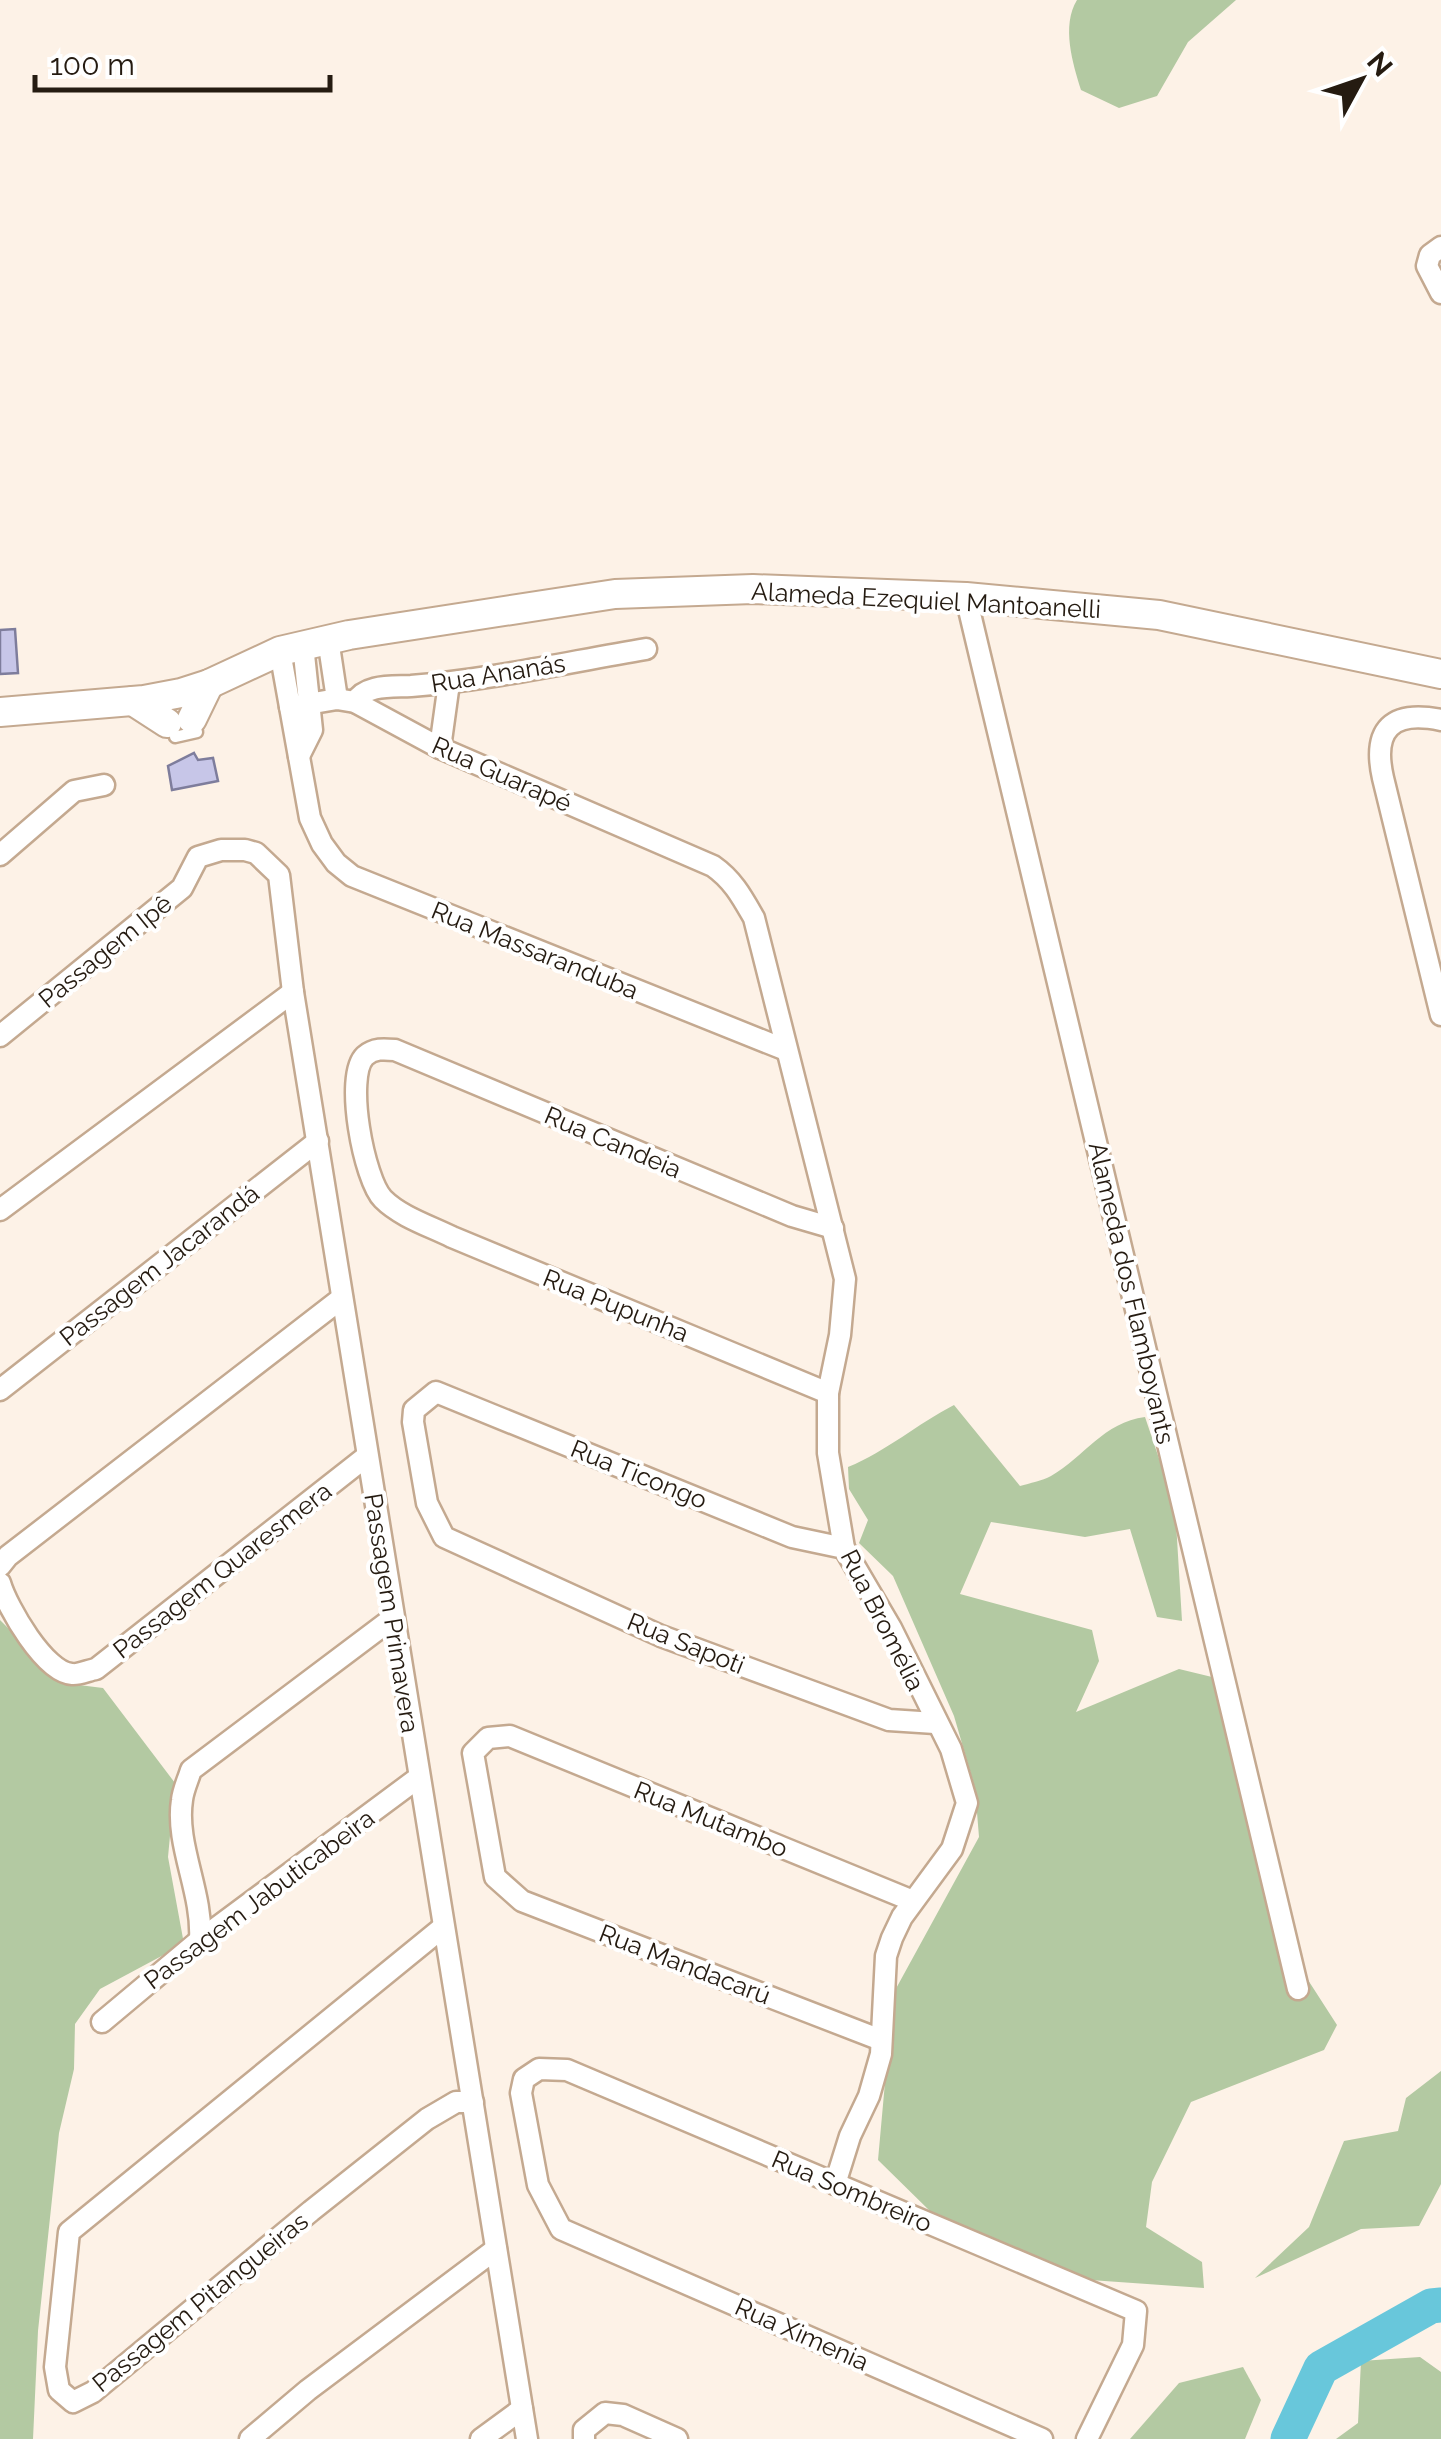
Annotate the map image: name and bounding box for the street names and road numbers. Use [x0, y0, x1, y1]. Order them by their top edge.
street label: Alameda Ezequiel Mantoanelli [750, 576, 1102, 624]
street label: Rua Ananás [429, 648, 567, 698]
street label: Rua Guarapé [427, 730, 577, 818]
street label: Passagem Ipê [32, 888, 178, 1014]
street label: Rua Massaranduba [427, 895, 643, 1005]
street label: Rua Candeia [540, 1100, 686, 1184]
street label: Alameda dos Flamboyants [1083, 1139, 1181, 1447]
street label: Passagem Jacarandá [53, 1178, 265, 1352]
street label: Rua Pupunha [539, 1262, 693, 1348]
street label: Rua Ticongo [566, 1433, 712, 1515]
street label: Passagem Quaresmera [107, 1475, 337, 1665]
street label: Passagem Primavera [358, 1491, 426, 1735]
street label: Rua Bromélia [835, 1544, 931, 1696]
street label: Rua Sapoti [623, 1606, 749, 1680]
street label: Rua Mutambo [630, 1775, 792, 1863]
street label: Passagem Jabuticabeira [138, 1803, 380, 1995]
street label: Rua Mandacarú [595, 1918, 775, 2010]
street label: Rua Sombreiro [767, 2144, 937, 2238]
street label: Passagem Pitangueiras [86, 2206, 314, 2398]
street label: Rua Ximenia [730, 2291, 874, 2377]

